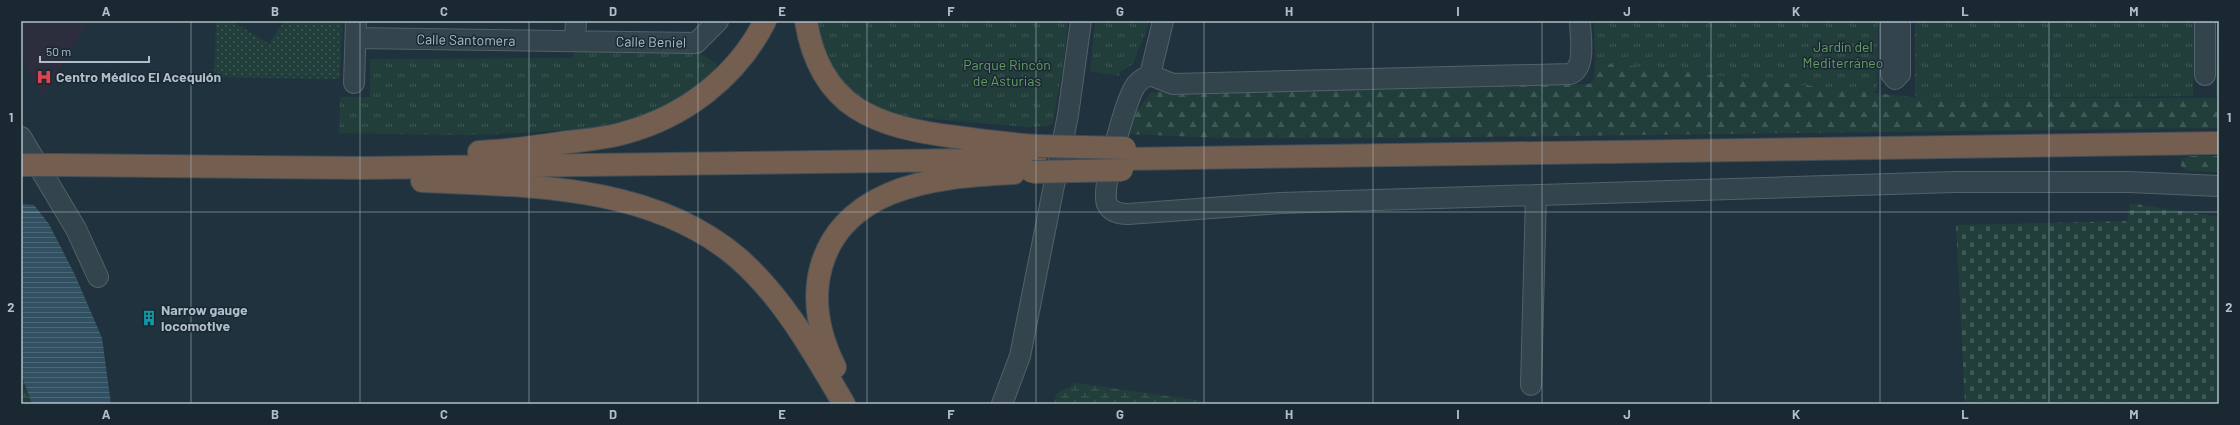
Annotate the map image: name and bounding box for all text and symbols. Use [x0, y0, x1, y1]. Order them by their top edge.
text: A [102, 3, 111, 19]
text: B [271, 3, 279, 19]
text: C [440, 3, 448, 19]
text: D [609, 3, 617, 19]
text: E [778, 3, 786, 19]
text: F [947, 3, 955, 19]
text: G [1116, 3, 1124, 19]
text: H [1285, 3, 1293, 19]
text: I [1456, 3, 1460, 19]
text: J [1623, 3, 1631, 19]
text: K [1792, 3, 1800, 19]
text: L [1961, 3, 1969, 19]
text: M [2129, 3, 2139, 19]
street label: Calle Santomera [416, 30, 516, 49]
street label: Calle Beniel [616, 32, 686, 51]
scale bar [40, 38, 149, 64]
park label: Jardín del Mediterráneo [1803, 38, 1883, 71]
text: 50 m [46, 44, 71, 58]
park label: Parque Rincón de Asturias [963, 56, 1051, 89]
hospital icon: Centro Médico El Acequión [35, 68, 53, 86]
place label: Centro Médico El Acequión [56, 68, 221, 85]
text: 1 [9, 109, 13, 125]
text: 1 [2227, 109, 2231, 125]
text: 2 [7, 299, 15, 315]
text: 2 [2225, 299, 2233, 315]
place label: Narrow gauge locomotive [161, 301, 248, 334]
building icon: Narrow gauge locomotive [140, 309, 158, 327]
text: A [102, 406, 111, 422]
text: B [271, 406, 279, 422]
text: C [440, 406, 448, 422]
text: D [609, 406, 617, 422]
text: E [778, 406, 786, 422]
text: F [947, 406, 955, 422]
text: G [1116, 406, 1124, 422]
text: H [1285, 406, 1293, 422]
text: I [1456, 406, 1460, 422]
text: J [1623, 406, 1631, 422]
text: K [1792, 406, 1800, 422]
text: L [1961, 406, 1969, 422]
text: M [2129, 406, 2139, 422]

